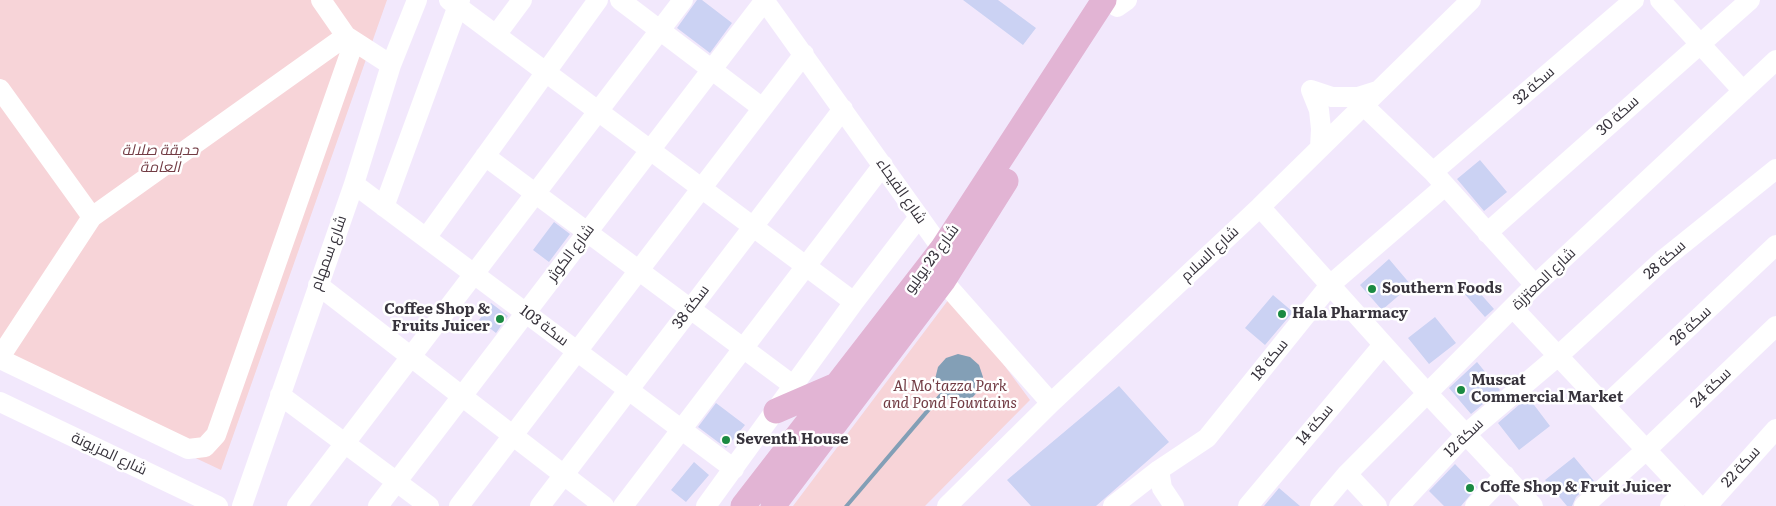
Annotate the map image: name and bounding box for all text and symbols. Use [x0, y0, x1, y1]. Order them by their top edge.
street label: سكة 32 [1510, 63, 1558, 109]
street label: سكة 30 [1593, 92, 1643, 140]
park label: حديقة صلالة العامة [122, 142, 198, 177]
street label: شارع الفيحاء [872, 155, 930, 227]
street label: شارع سمهام [307, 213, 351, 293]
street label: شارع الكوثر [544, 221, 598, 285]
street label: شارع 23 يوليو [901, 221, 963, 297]
street label: شارع السلام [1177, 223, 1243, 285]
street label: سكة 28 [1640, 237, 1690, 283]
street label: شارع المعتززة [1508, 244, 1580, 314]
place label: Southern Foods [1382, 280, 1502, 298]
street label: سكة 38 [669, 281, 713, 333]
marker: Southern Foods [1366, 283, 1378, 295]
place label: Coffee Shop & Fruits Juicer [384, 301, 490, 336]
street label: سكة 103 [516, 302, 572, 350]
street label: سكة 26 [1667, 303, 1715, 349]
place label: Hala Pharmacy [1292, 305, 1408, 323]
marker: Hala Pharmacy [1276, 308, 1288, 320]
marker: Coffee Shop & Fruits Juicer [494, 313, 506, 325]
street label: سكة 18 [1248, 336, 1292, 384]
street label: سكة 24 [1687, 364, 1735, 412]
place label: Muscat Commercial Market [1471, 372, 1623, 407]
park label: Al Mo'tazza Park and Pond Fountains [883, 378, 1017, 413]
marker: Muscat Commercial Market [1455, 384, 1467, 396]
street label: سكة 14 [1293, 401, 1337, 449]
street label: سكة 12 [1441, 415, 1487, 461]
street label: شارع المزيونة [68, 429, 150, 479]
place label: Seventh House [736, 431, 849, 449]
marker: Seventh House [720, 434, 732, 446]
street label: سكة 22 [1718, 443, 1764, 491]
place label: Coffe Shop & Fruit Juicer [1480, 479, 1671, 497]
marker: Coffe Shop & Fruit Juicer [1464, 482, 1476, 494]

